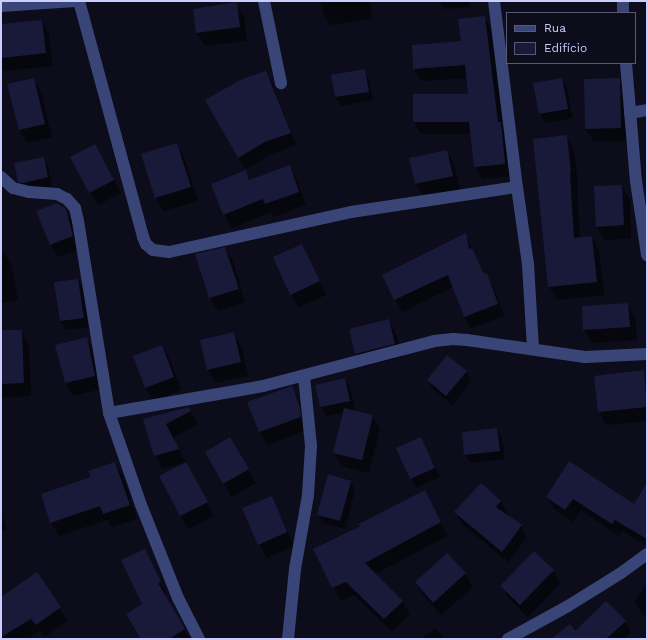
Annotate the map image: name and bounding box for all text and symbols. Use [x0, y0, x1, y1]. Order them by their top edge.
legend [506, 12, 636, 64]
text: Rua [544, 21, 566, 35]
text: Edifício [544, 41, 587, 55]

